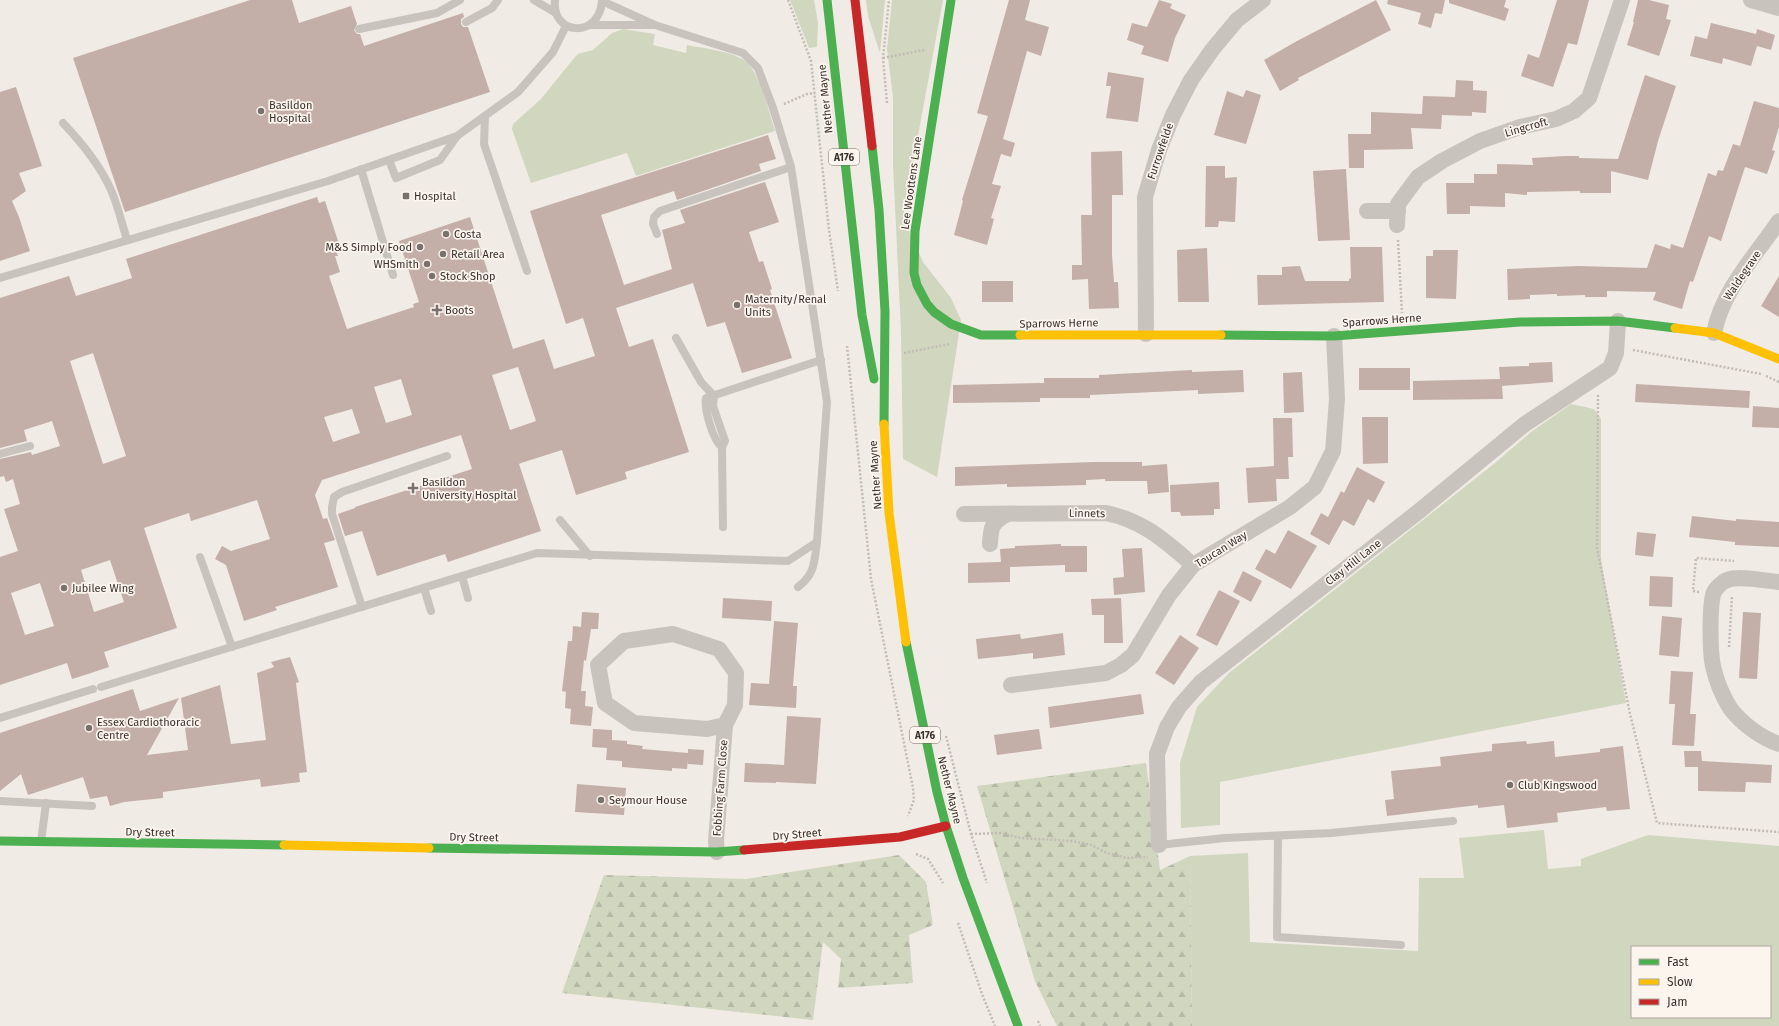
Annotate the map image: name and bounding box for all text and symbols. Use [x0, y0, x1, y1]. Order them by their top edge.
street label: Nether Mayne [815, 64, 836, 134]
place label: Basildon Hospital [269, 99, 312, 125]
marker: Basildon Hospital [256, 106, 266, 116]
street label: Lingcroft [1503, 115, 1549, 140]
street label: Furrowfelde [1145, 121, 1176, 181]
street label: Lee Woottens Lane [899, 136, 924, 231]
road number: A176 [829, 149, 859, 165]
place label: Hospital [414, 190, 456, 203]
marker: Hospital [401, 191, 411, 201]
place label: Costa [454, 228, 481, 241]
marker: Costa [441, 229, 451, 239]
place label: M&S Simply Food [326, 241, 412, 254]
marker: M&S Simply Food [415, 242, 425, 252]
place label: Retail Area [451, 248, 505, 261]
street label: Waldegrave [1721, 248, 1764, 303]
marker: Retail Area [438, 249, 448, 259]
place label: WHSmith [373, 258, 419, 271]
marker: WHSmith [422, 259, 432, 269]
place label: Stock Shop [440, 270, 495, 283]
marker: Stock Shop [427, 271, 437, 281]
place label: Maternity/Renal Units [745, 293, 826, 319]
marker: Maternity/Renal Units [732, 300, 742, 310]
place label: Boots [445, 304, 474, 317]
marker: Boots [432, 305, 442, 315]
street label: Sparrows Herne [1342, 311, 1422, 330]
street label: Sparrows Herne [1019, 316, 1099, 331]
street label: Nether Mayne [867, 440, 884, 510]
place label: Basildon University Hospital [422, 476, 516, 502]
marker: Basildon University Hospital [407, 482, 419, 494]
street label: Linnets [1069, 507, 1105, 520]
street label: Toucan Way [1193, 528, 1250, 570]
street label: Clay Hill Lane [1323, 537, 1384, 588]
place label: Jubilee Wing [72, 582, 134, 595]
marker: Jubilee Wing [59, 583, 69, 593]
place label: Essex Cardiothoracic Centre [97, 716, 200, 742]
marker: Essex Cardiothoracic Centre [84, 723, 94, 733]
road number: A176 [910, 727, 940, 743]
street label: Fobbing Farm Close [711, 739, 730, 837]
street label: Nether Mayne [935, 755, 964, 825]
place label: Club Kingswood [1518, 779, 1597, 792]
marker: Club Kingswood [1505, 780, 1515, 790]
place label: Seymour House [609, 794, 687, 807]
marker: Seymour House [596, 795, 606, 805]
street label: Dry Street [125, 826, 175, 839]
street label: Dry Street [772, 826, 822, 843]
street label: Dry Street [449, 831, 499, 844]
legend [1631, 946, 1771, 1018]
text: Fast [1667, 955, 1689, 969]
text: Slow [1667, 975, 1693, 989]
text: Jam [1667, 995, 1687, 1009]

